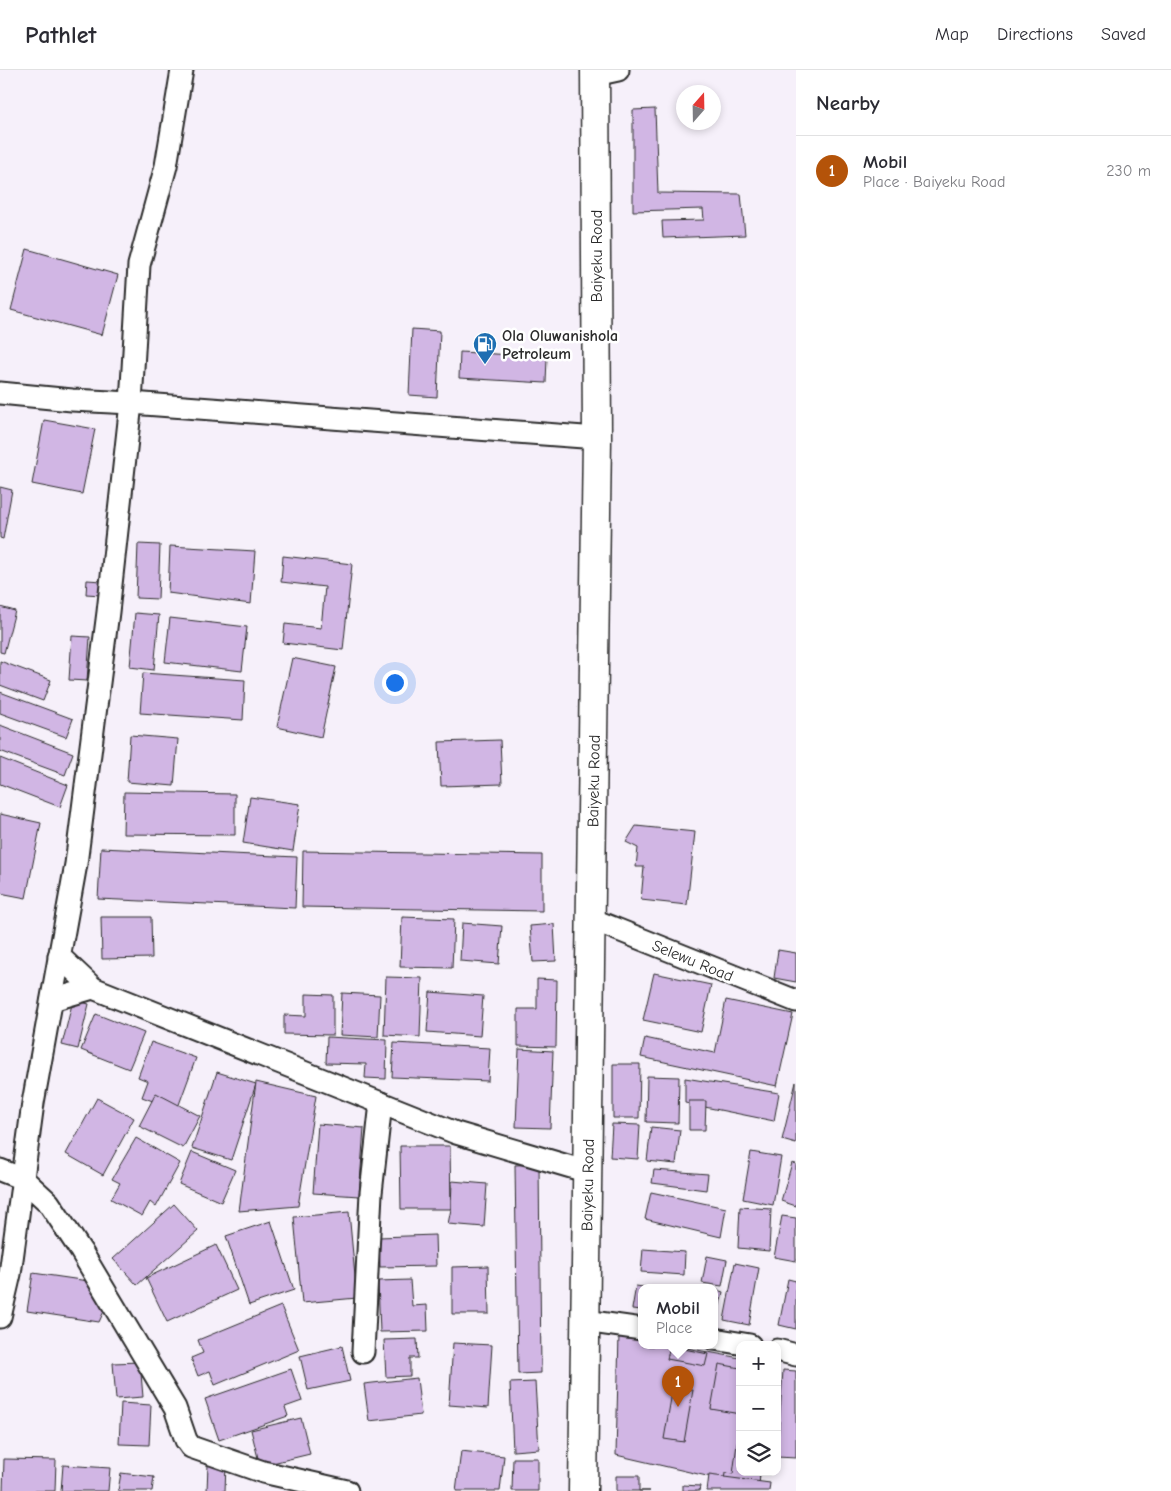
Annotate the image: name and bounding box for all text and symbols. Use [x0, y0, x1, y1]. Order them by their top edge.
text: Pathlet [25, 21, 96, 49]
text: Map [935, 24, 969, 45]
text: Directions [997, 24, 1073, 45]
text: Saved [1101, 24, 1146, 45]
north arrow [676, 85, 721, 130]
text: Nearby [816, 91, 880, 115]
text: Mobil [863, 151, 907, 173]
text: 1 [829, 162, 835, 180]
text: 230 m [1106, 162, 1151, 180]
text: Place · Baiyeku Road [863, 173, 1006, 191]
street label: Baiyeku Road [588, 210, 606, 302]
place label: Ola Oluwanishola Petroleum [502, 327, 618, 363]
fuel station icon: Ola Oluwanishola Petroleum [472, 331, 498, 365]
your location [382, 670, 408, 696]
street label: Baiyeku Road [584, 735, 604, 827]
street label: Selewu Road [649, 936, 736, 985]
street label: Baiyeku Road [578, 1139, 598, 1231]
popup [638, 1284, 718, 1349]
text: Mobil [656, 1297, 700, 1319]
text: Place [656, 1319, 692, 1337]
map controls [736, 1341, 781, 1476]
button: + [736, 1341, 781, 1386]
pin: 1 [662, 1366, 694, 1407]
button: − [736, 1386, 781, 1431]
button: layers [736, 1431, 781, 1476]

